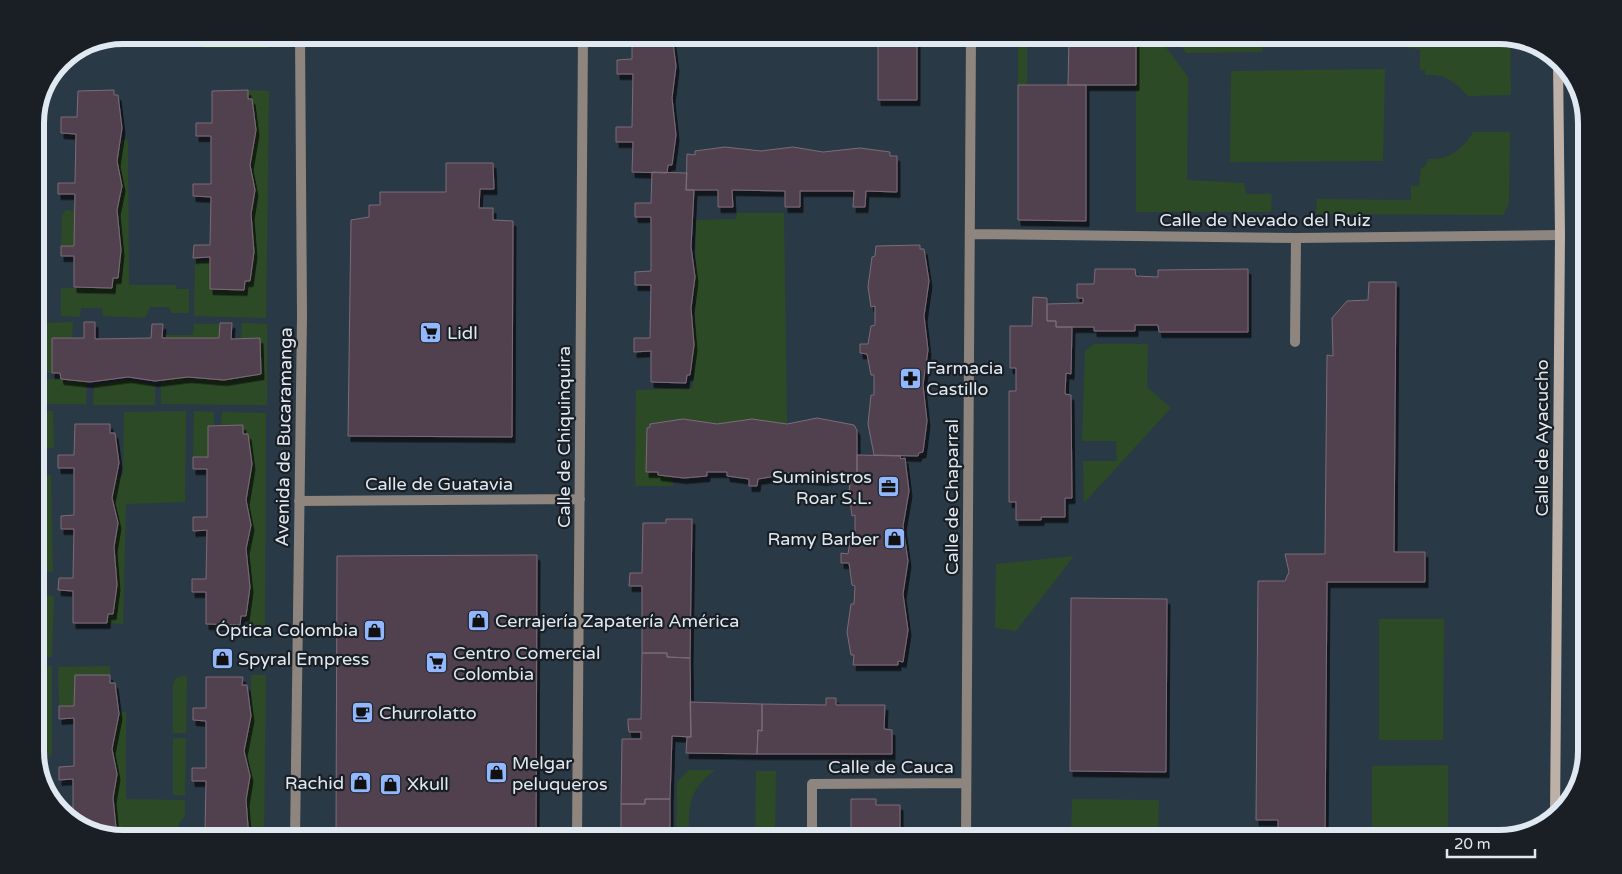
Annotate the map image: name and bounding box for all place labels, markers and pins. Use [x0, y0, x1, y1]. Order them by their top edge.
supermarket icon: Lidl [419, 321, 443, 345]
place label: Lidl [447, 322, 478, 344]
place label: Farmacia Castillo [926, 357, 1003, 400]
pharmacy icon: Farmacia Castillo [898, 366, 922, 390]
place label: Suministros Roar S.L. [772, 466, 872, 509]
office icon: Suministros Roar S.L. [876, 475, 900, 499]
shop icon: Ramy Barber [883, 527, 907, 551]
place label: Ramy Barber [767, 528, 879, 550]
shop icon: Cerrajería Zapatería América [467, 609, 491, 633]
place label: Cerrajería Zapatería América [495, 610, 739, 632]
shop icon: Óptica Colombia [362, 618, 386, 642]
place label: Óptica Colombia [215, 619, 358, 641]
place label: Centro Comercial Colombia [453, 642, 600, 685]
shop icon: Spyral Empress [210, 647, 234, 671]
place label: Spyral Empress [238, 648, 369, 670]
supermarket icon: Centro Comercial Colombia [425, 651, 449, 675]
cafe icon: Churrolatto [351, 701, 375, 725]
place label: Churrolatto [379, 702, 477, 724]
place label: Melgar peluqueros [512, 752, 608, 795]
shop icon: Melgar peluqueros [484, 761, 508, 785]
shop icon: Rachid [348, 771, 372, 795]
place label: Rachid [285, 772, 344, 794]
shop icon: Xkull [379, 772, 403, 796]
place label: Xkull [407, 773, 449, 795]

